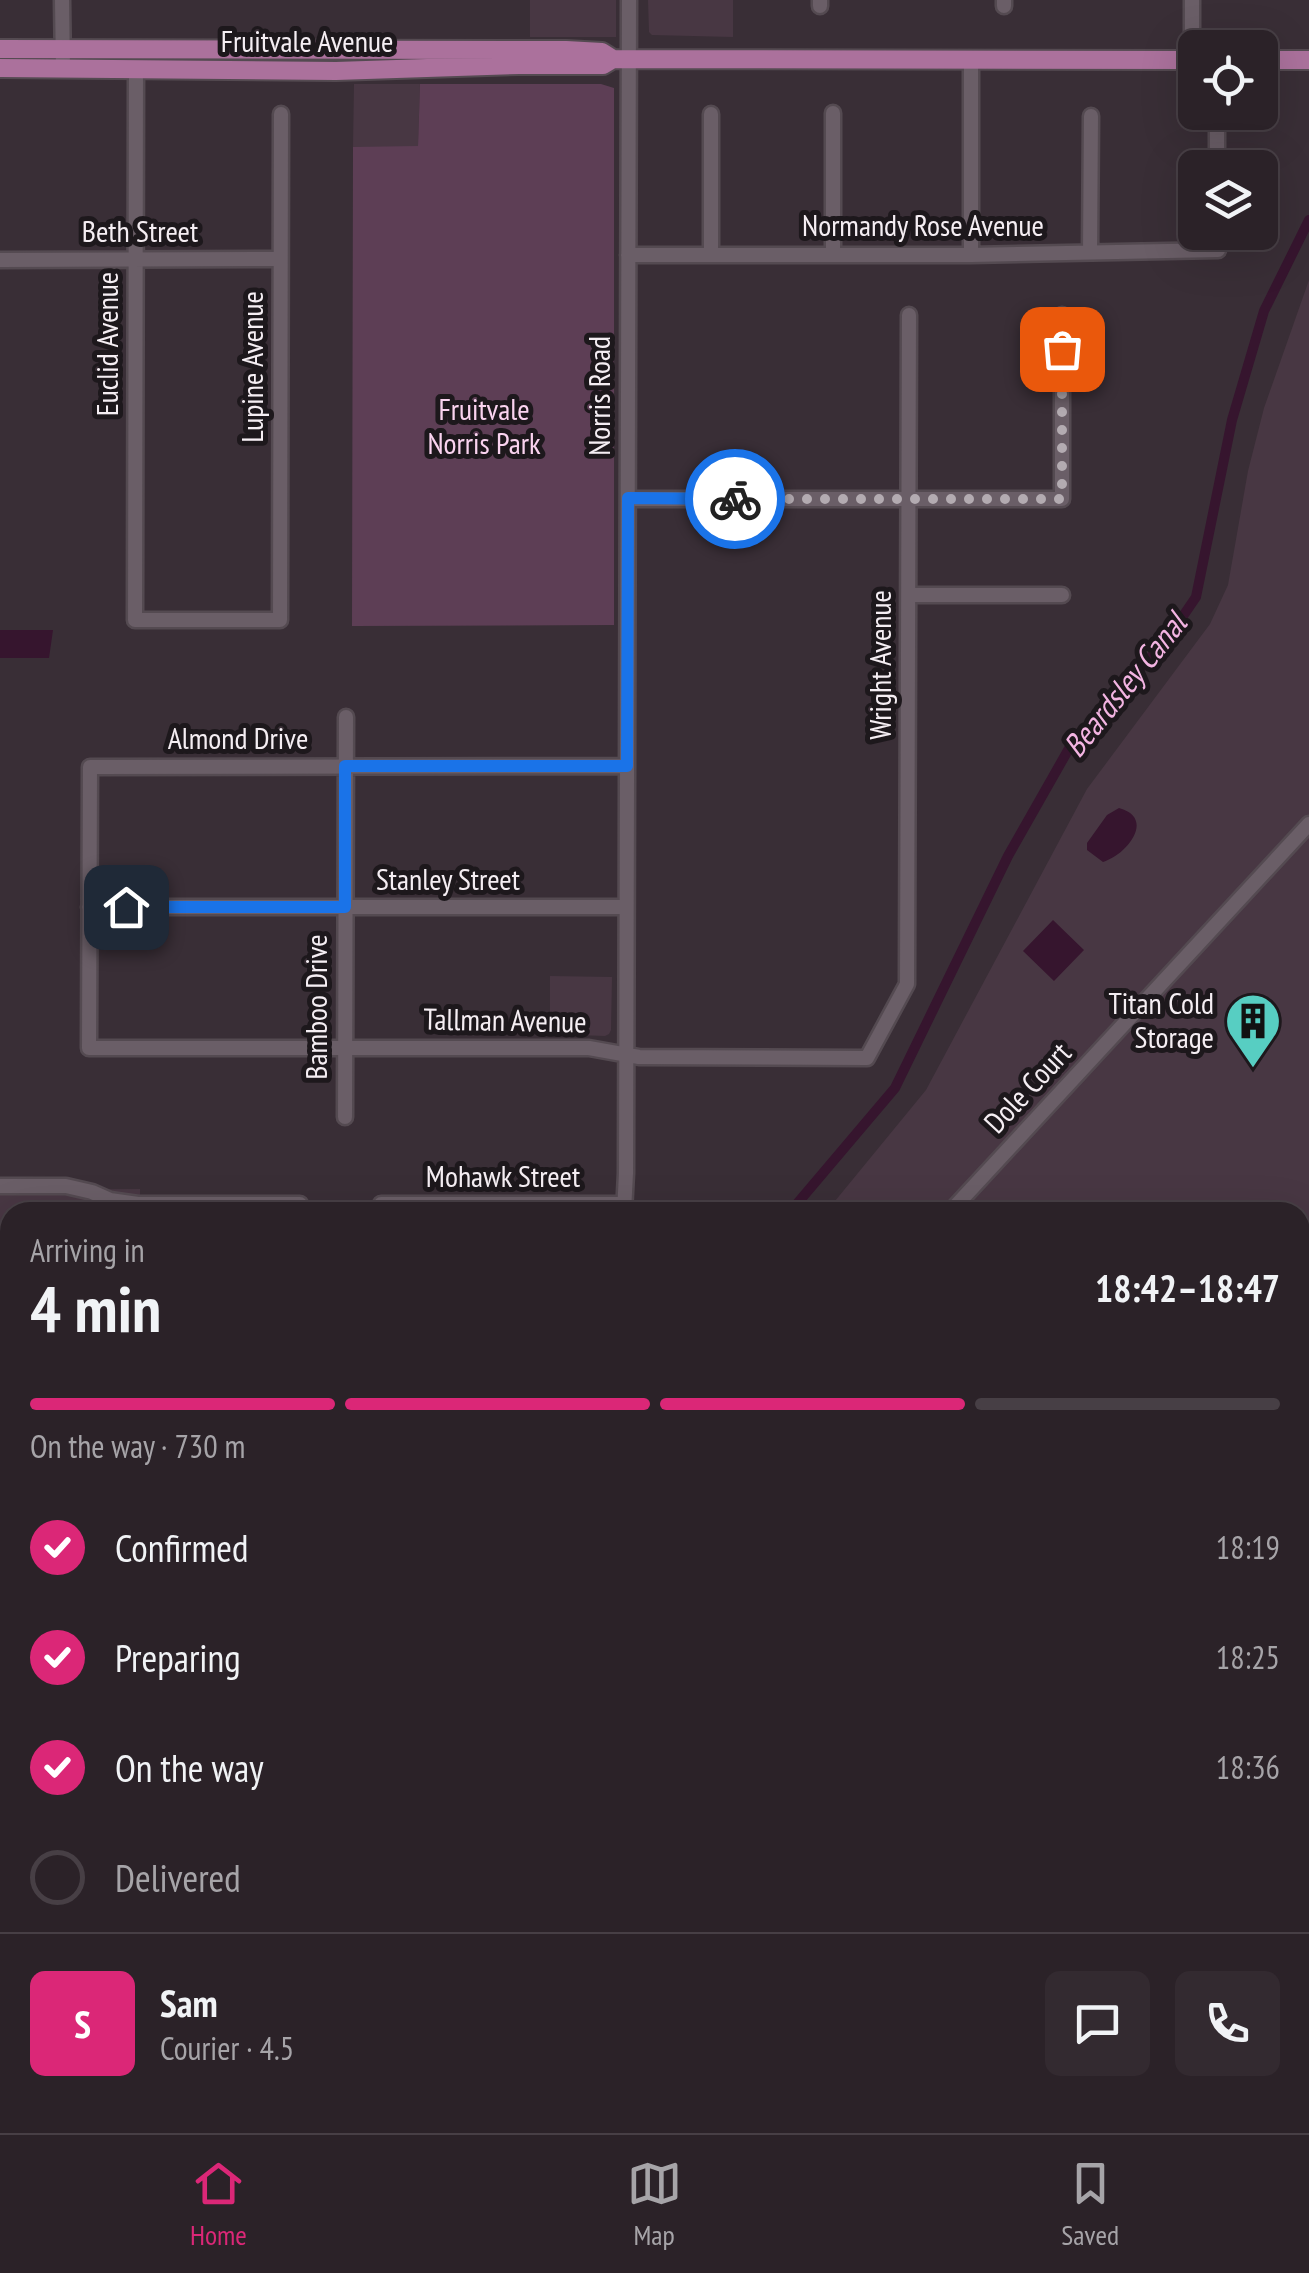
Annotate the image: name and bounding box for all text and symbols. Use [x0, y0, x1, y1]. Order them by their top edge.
street label: Fruitvale Avenue [221, 21, 393, 60]
map controls [1178, 30, 1278, 250]
button: locate [1178, 30, 1278, 130]
button: layers [1178, 150, 1278, 250]
street label: Normandy Rose Avenue [802, 205, 1044, 244]
street label: Beth Street [82, 211, 199, 250]
street label: Euclid Avenue [87, 272, 126, 416]
street label: Lupine Avenue [232, 291, 271, 443]
pin [1020, 307, 1105, 392]
icon: bag [1035, 322, 1090, 377]
street label: Norris Road [579, 336, 618, 456]
park label: Fruitvale Norris Park [427, 389, 541, 462]
courier [685, 449, 785, 549]
icon: bike [708, 472, 763, 527]
street label: Wright Avenue [860, 590, 899, 740]
water label: Beardsley Canal [1053, 602, 1197, 765]
street label: Almond Drive [168, 718, 308, 757]
street label: Stanley Street [376, 859, 521, 898]
pin [84, 865, 169, 950]
icon: home [99, 880, 154, 935]
street label: Bamboo Drive [296, 934, 335, 1080]
place label: Titan Cold Storage [1108, 983, 1214, 1056]
building icon: Titan Cold Storage [1223, 991, 1283, 1070]
street label: Tallman Avenue [423, 999, 587, 1040]
street label: Dole Court [975, 1033, 1079, 1141]
street label: Mohawk Street [426, 1156, 581, 1195]
text: Arriving in [30, 1229, 145, 1271]
text: 18:42–18:47 [1095, 1263, 1280, 1312]
text: 4 min [30, 1266, 161, 1350]
text: On the way · 730 m [30, 1425, 245, 1467]
icon: check [30, 1520, 85, 1575]
text: Confirmed [115, 1523, 248, 1572]
text: 18:19 [1216, 1526, 1280, 1568]
icon: check [30, 1630, 85, 1685]
text: Preparing [115, 1633, 241, 1682]
text: 18:25 [1216, 1636, 1280, 1678]
icon: check [30, 1740, 85, 1795]
text: On the way [115, 1743, 263, 1792]
text: 18:36 [1216, 1746, 1280, 1788]
text: Delivered [115, 1853, 241, 1902]
button: chat [1045, 1971, 1150, 2076]
button: phone [1175, 1971, 1280, 2076]
text: Sam [160, 1978, 218, 2027]
text: S [74, 1999, 91, 2048]
text: Courier · 4.5 [160, 2027, 294, 2069]
tab: Home [190, 2156, 247, 2253]
tab: Map [627, 2156, 682, 2253]
tab: Saved [1061, 2156, 1119, 2253]

